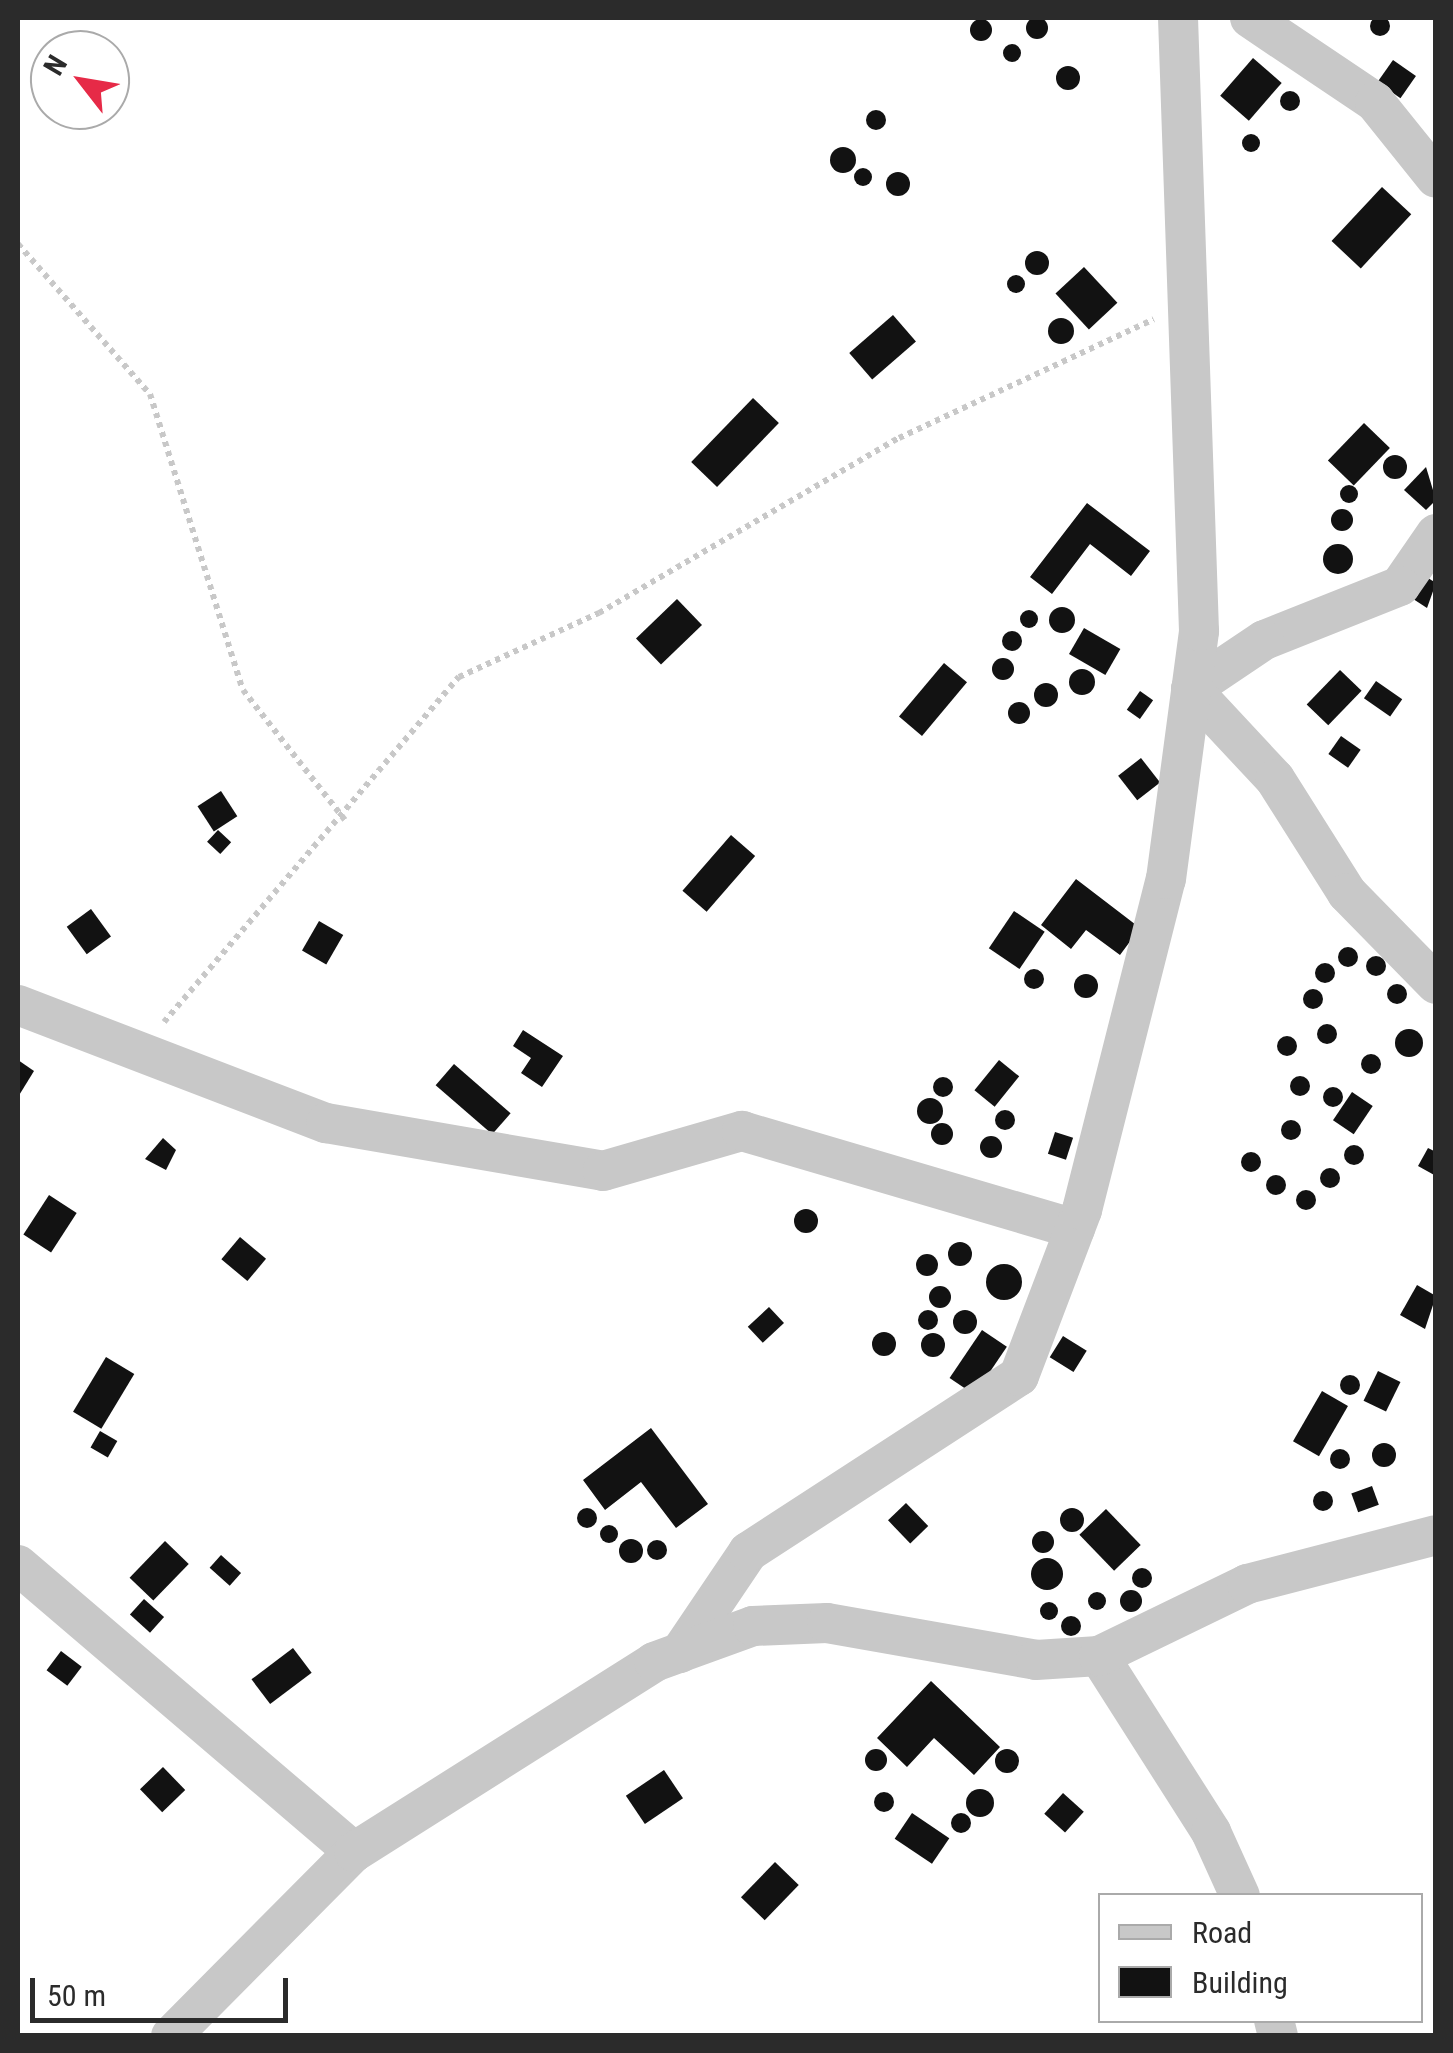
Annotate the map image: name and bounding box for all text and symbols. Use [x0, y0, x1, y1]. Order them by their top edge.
north arrow [30, 30, 130, 130]
text: N [37, 49, 74, 81]
legend [1098, 1893, 1423, 2023]
text: Road [1192, 1915, 1252, 1950]
scale bar [35, 1958, 292, 2020]
text: Building [1192, 1965, 1288, 2000]
text: 50 m [47, 1978, 106, 2013]

